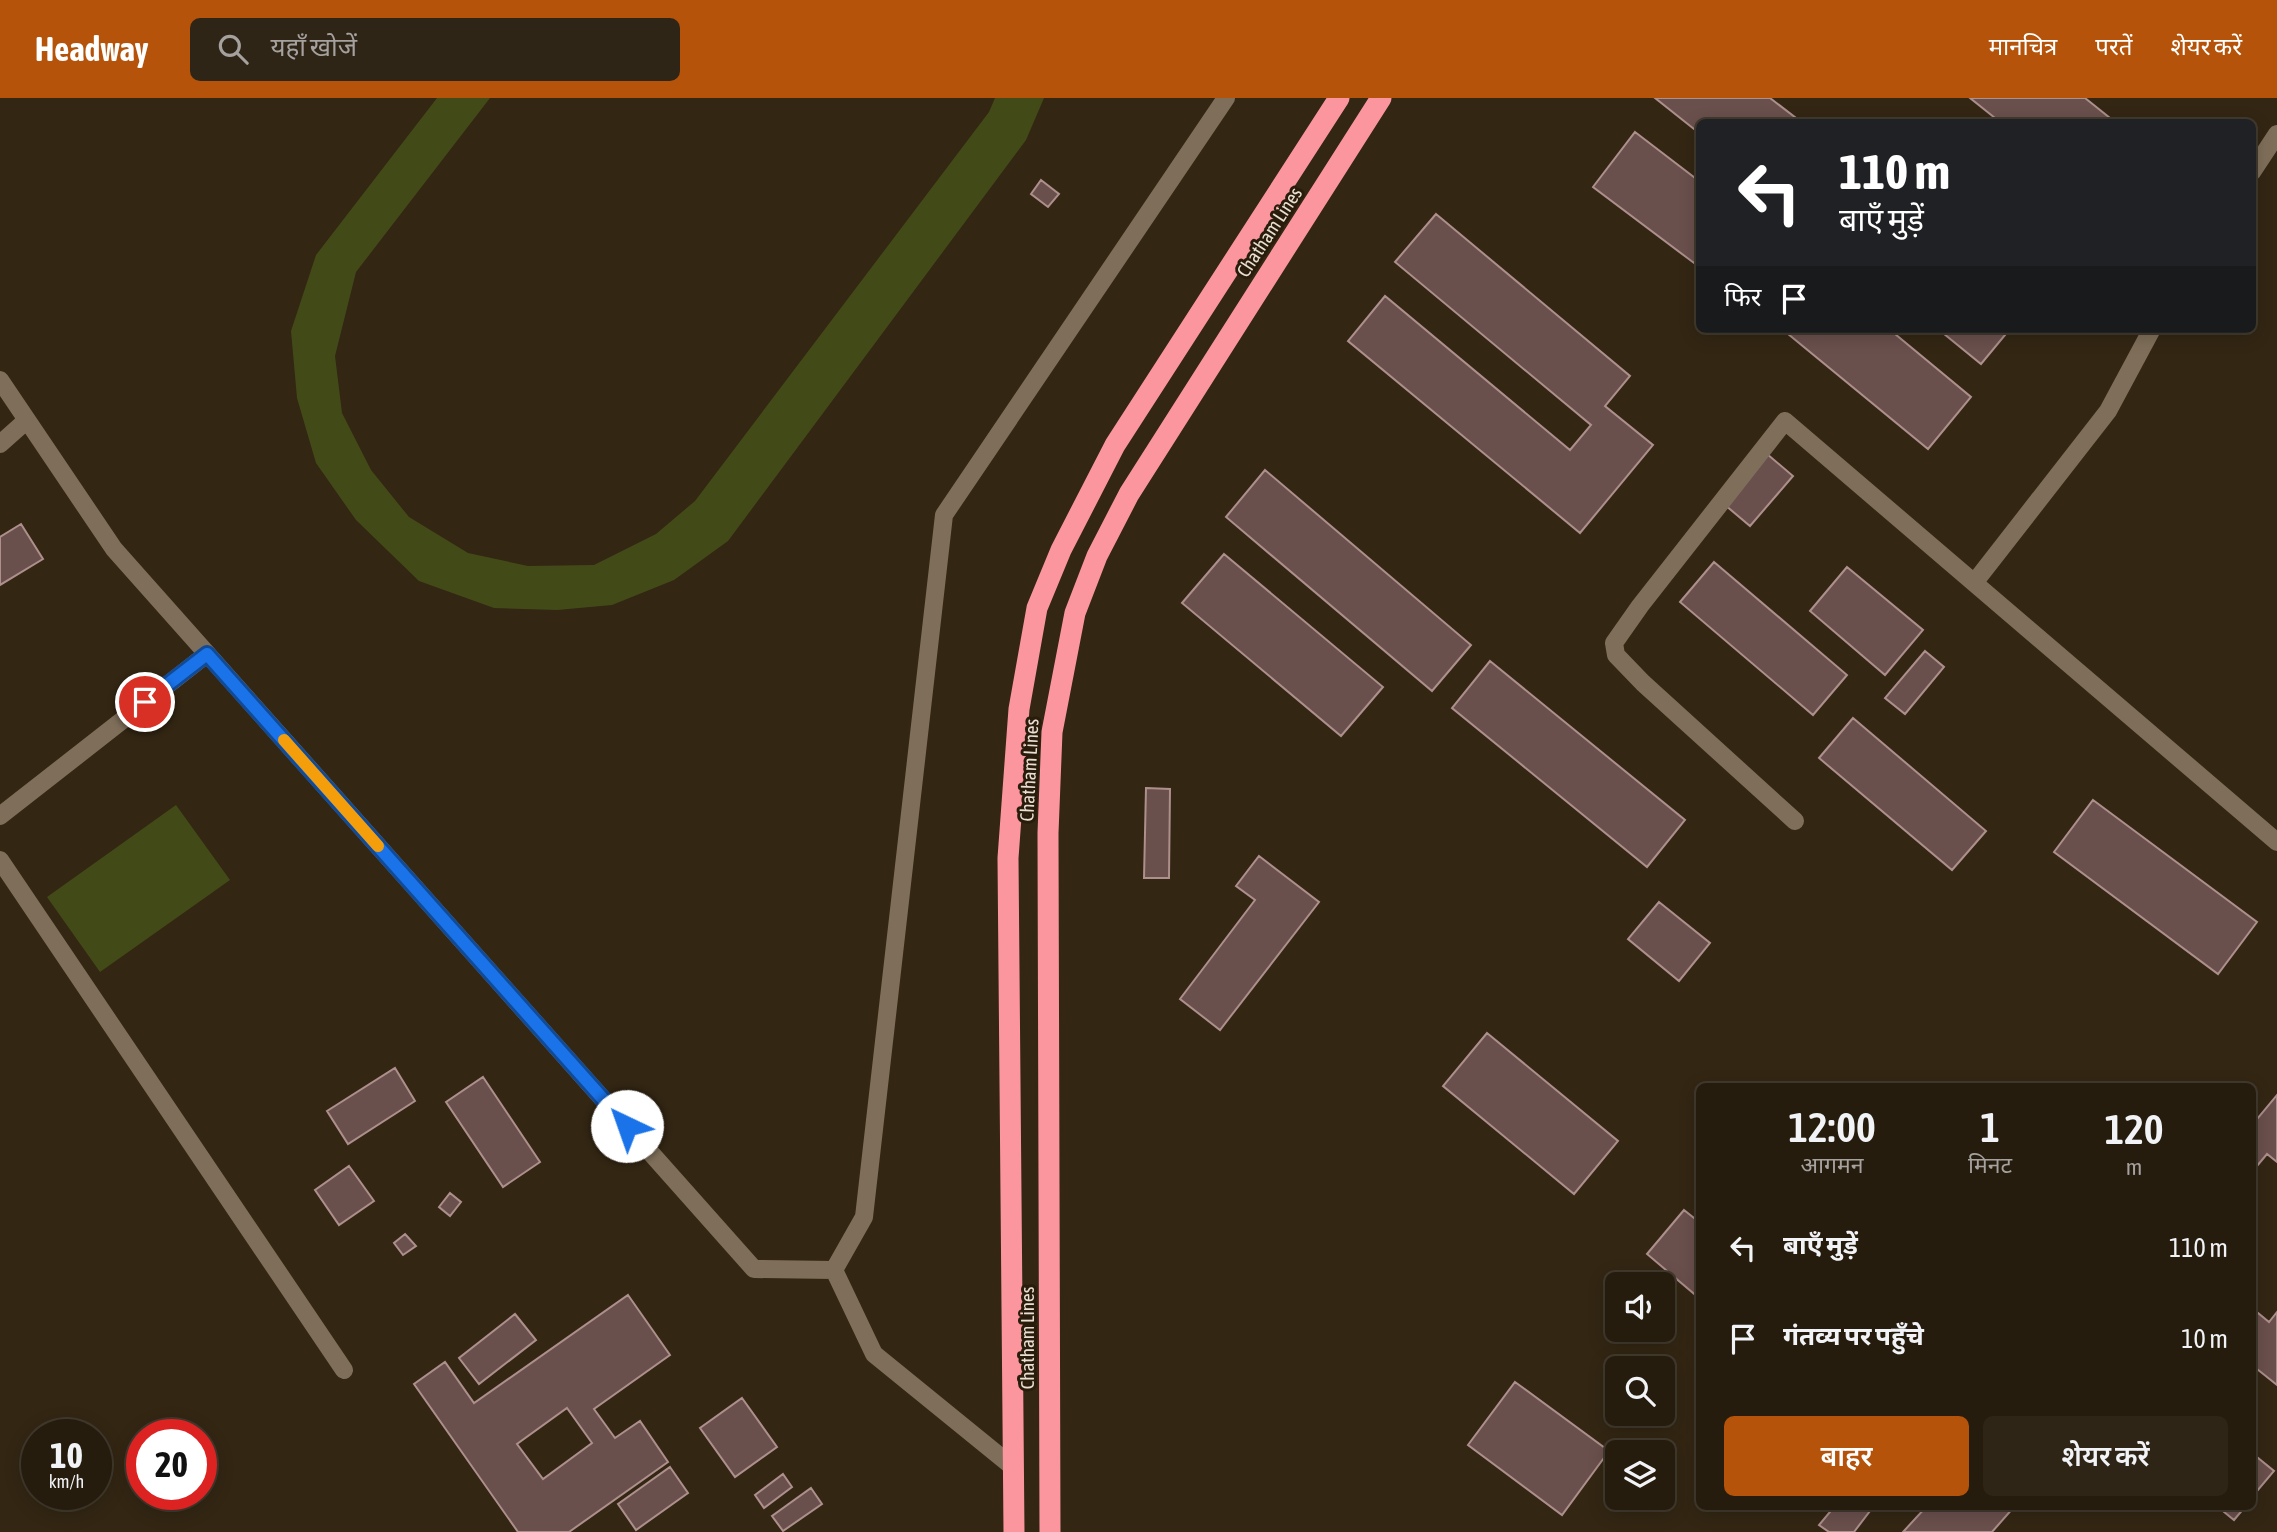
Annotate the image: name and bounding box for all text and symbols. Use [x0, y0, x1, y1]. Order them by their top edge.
search box [190, 18, 680, 81]
text: Headway [35, 30, 148, 68]
icon: search [214, 30, 252, 68]
text: यहाँ खोजें [270, 32, 357, 62]
text: मानचित्र [1989, 33, 2057, 60]
text: परतें [2095, 33, 2132, 60]
text: शेयर करें [2170, 33, 2242, 60]
text: 110 m [1839, 143, 1950, 199]
icon: left [1724, 147, 1815, 238]
street label: Chatham Lines [1232, 183, 1306, 281]
text: बाएँ मुड़ें [1839, 201, 1924, 238]
icon: arrive [1775, 280, 1813, 318]
text: फिर [1724, 282, 1761, 312]
pin [115, 672, 175, 732]
icon: arrive [126, 683, 164, 721]
street label: Chatham Lines [1015, 718, 1043, 822]
position arrow [590, 1089, 664, 1163]
text: 12:00 [1788, 1103, 1876, 1151]
text: 1 [1980, 1103, 2000, 1151]
text: 120 [2104, 1105, 2164, 1153]
text: आगमन [1800, 1152, 1863, 1178]
text: मिनट [1968, 1152, 2012, 1178]
text: m [2126, 1154, 2142, 1180]
icon: left [1724, 1229, 1762, 1267]
text: बाएँ मुड़ें [1783, 1230, 1858, 1260]
text: 110 m [2169, 1233, 2228, 1263]
map controls [1605, 1272, 1675, 1510]
button: sound [1605, 1272, 1675, 1342]
street label: Chatham Lines [1016, 1286, 1038, 1389]
icon: arrive [1724, 1320, 1762, 1358]
text: गंतव्य पर पहुँचे [1783, 1321, 1924, 1351]
text: 10 m [2181, 1324, 2228, 1354]
button: search [1605, 1356, 1675, 1426]
button: बाहर [1724, 1416, 1969, 1496]
button: शेयर करें [1983, 1416, 2228, 1496]
speed limit sign: 20 [126, 1419, 217, 1510]
text: 10 [50, 1435, 83, 1475]
button: layers [1605, 1440, 1675, 1510]
text: km/h [49, 1471, 84, 1492]

